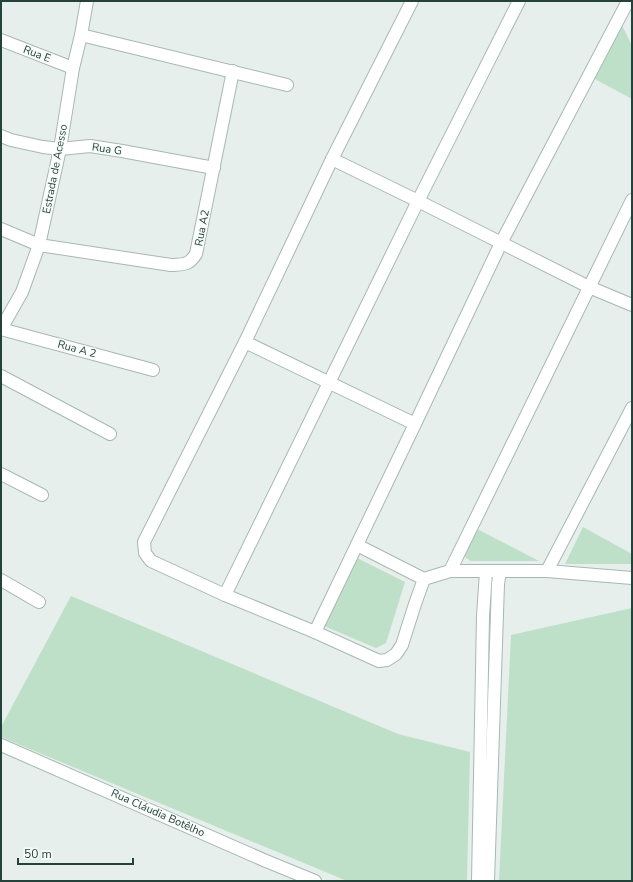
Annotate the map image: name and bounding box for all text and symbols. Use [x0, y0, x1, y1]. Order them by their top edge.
street label: Rua E [21, 42, 53, 66]
street label: Estrada de Acesso [39, 123, 71, 215]
street label: Rua G [91, 139, 123, 159]
street label: Rua A2 [191, 209, 213, 247]
street label: Rua A 2 [56, 337, 98, 361]
street label: Rua Cláudia Botêlho [109, 786, 207, 840]
scale bar [18, 840, 133, 866]
text: 50 m [24, 846, 52, 862]

